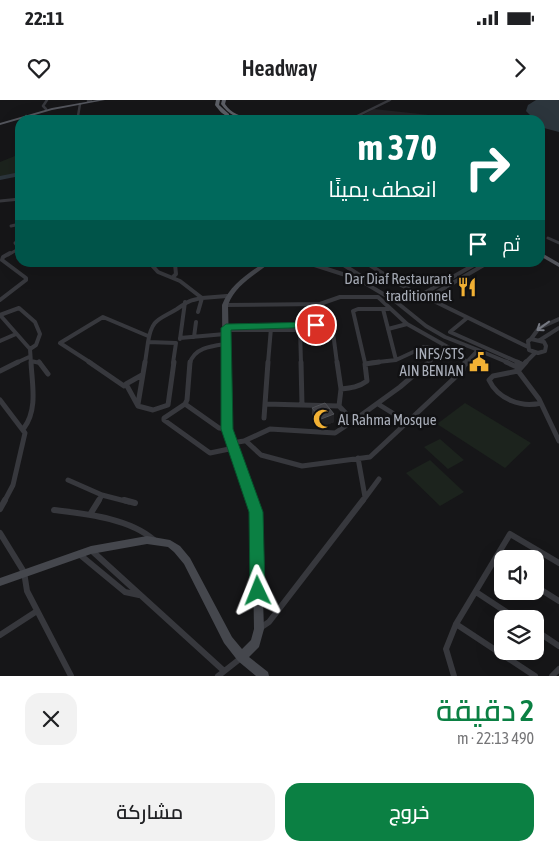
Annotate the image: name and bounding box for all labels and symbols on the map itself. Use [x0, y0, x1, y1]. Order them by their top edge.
place label: Dar Diaf Restaurant traditionnel [344, 270, 452, 304]
restaurant icon: Dar Diaf Restaurant traditionnel [456, 276, 478, 298]
pin [295, 304, 337, 346]
one-way arrow [536, 321, 550, 331]
place label: INFS/STS AIN BENIAN [400, 345, 464, 379]
public building icon: INFS/STS AIN BENIAN [468, 351, 490, 373]
mosque icon: Al Rahma Mosque [312, 408, 334, 430]
place label: Al Rahma Mosque [338, 411, 437, 428]
position arrow [231, 564, 283, 616]

